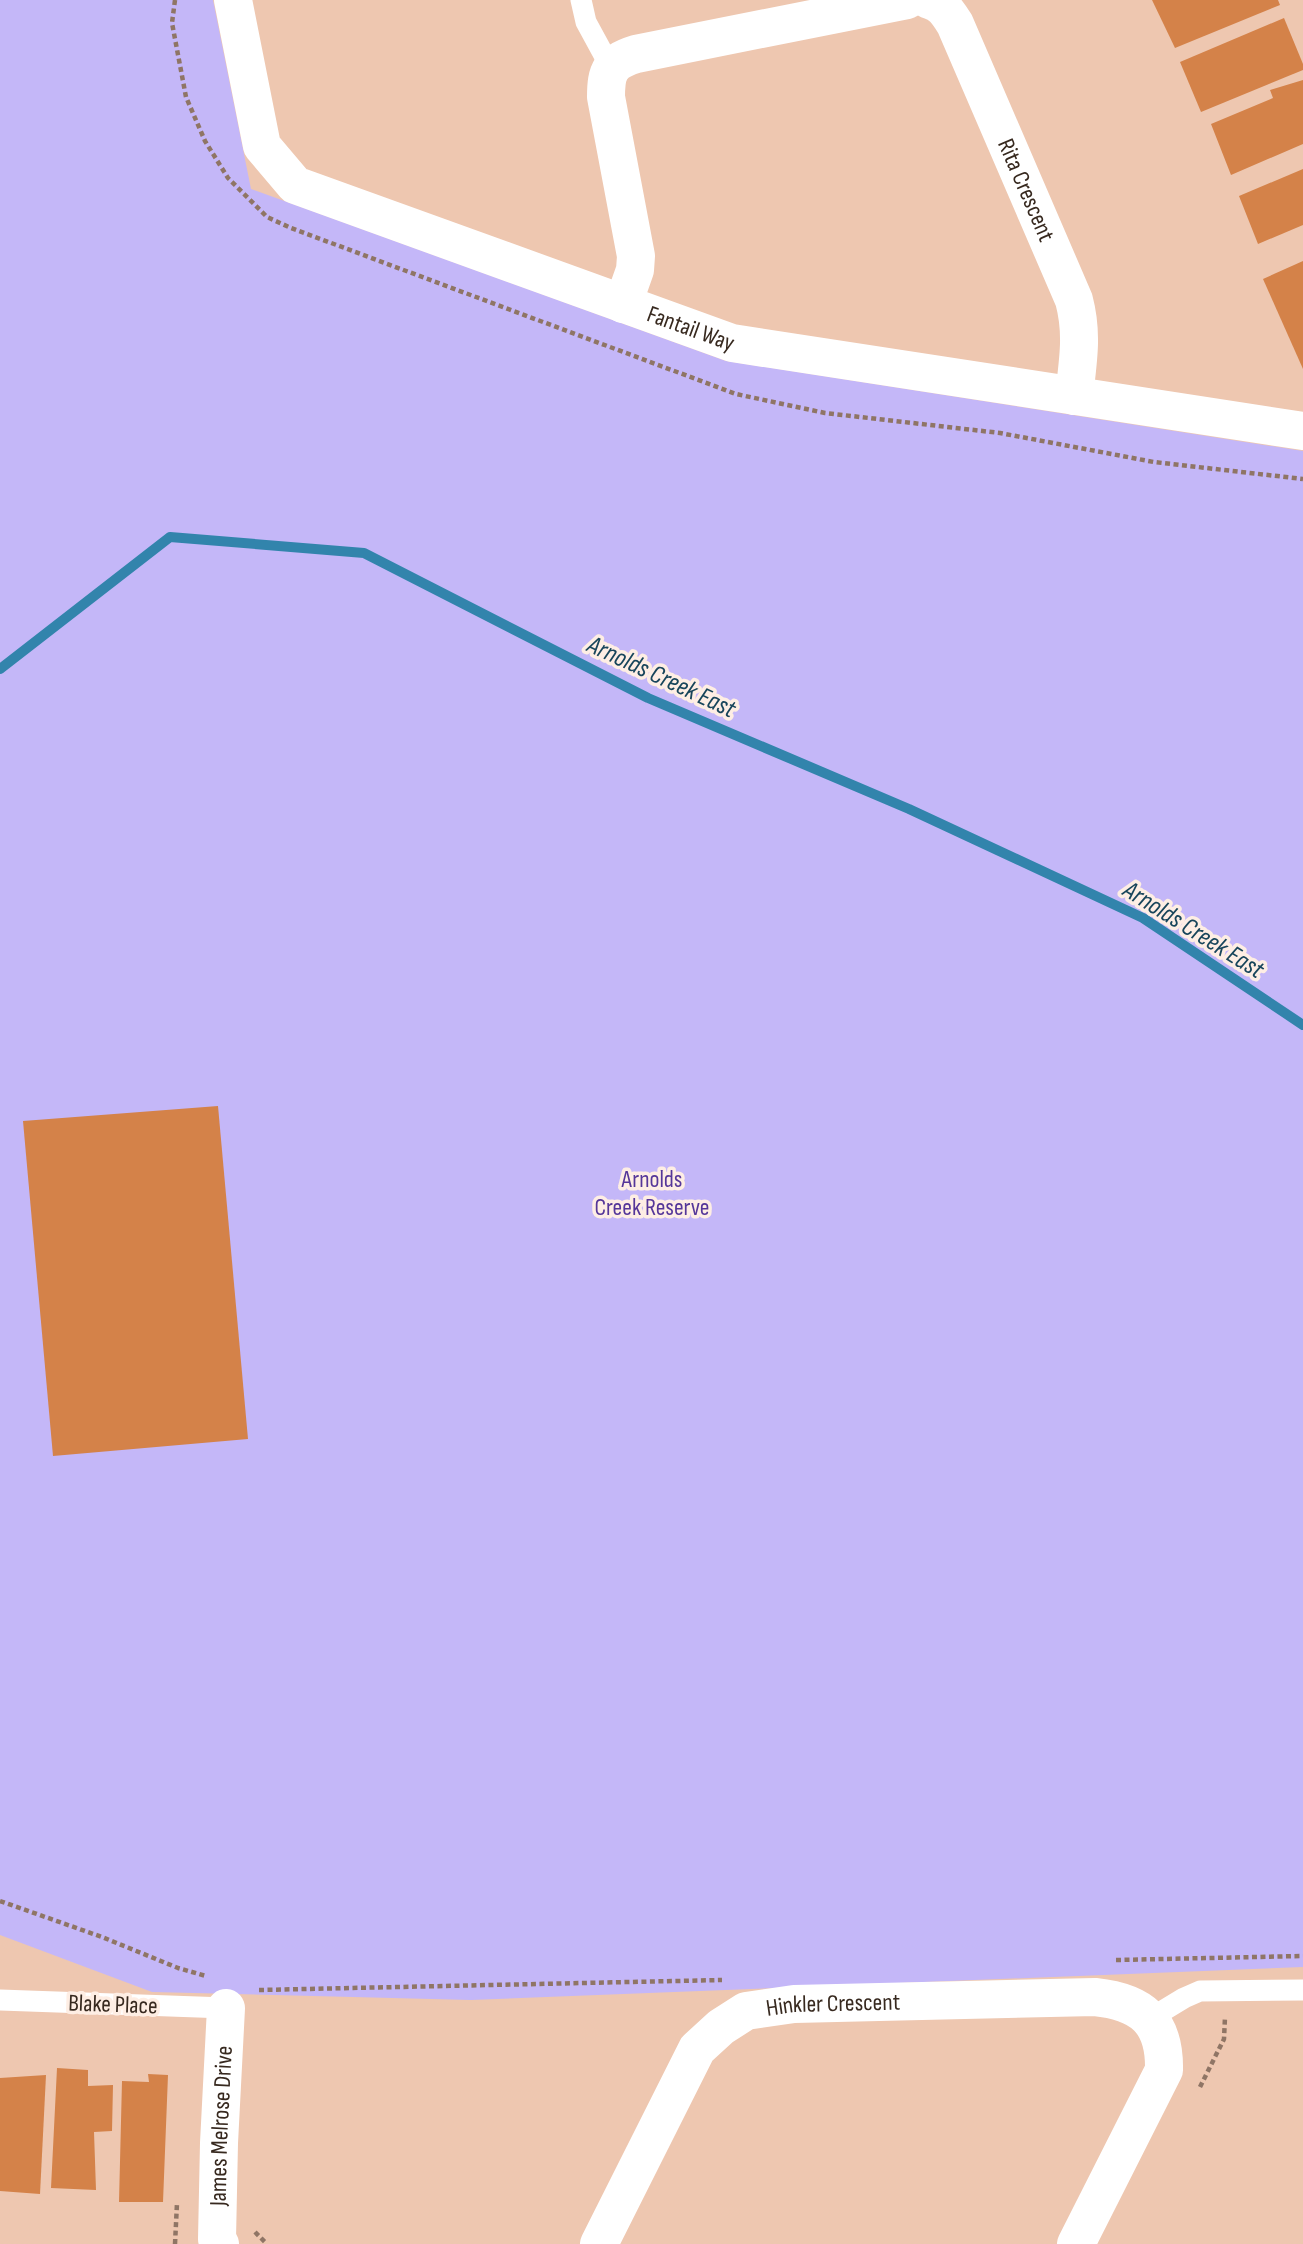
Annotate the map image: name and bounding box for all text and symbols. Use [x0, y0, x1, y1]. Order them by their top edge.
street label: Rita Crescent [991, 134, 1061, 246]
street label: Fantail Way [643, 300, 738, 358]
water label: Arnolds Creek East [581, 629, 741, 726]
water label: Arnolds Creek East [1116, 874, 1270, 986]
park label: Arnolds Creek Reserve [595, 1165, 709, 1222]
street label: Blake Place [68, 1988, 158, 2021]
street label: Hinkler Crescent [764, 1988, 900, 2023]
street label: James Melrose Drive [204, 2045, 239, 2207]

